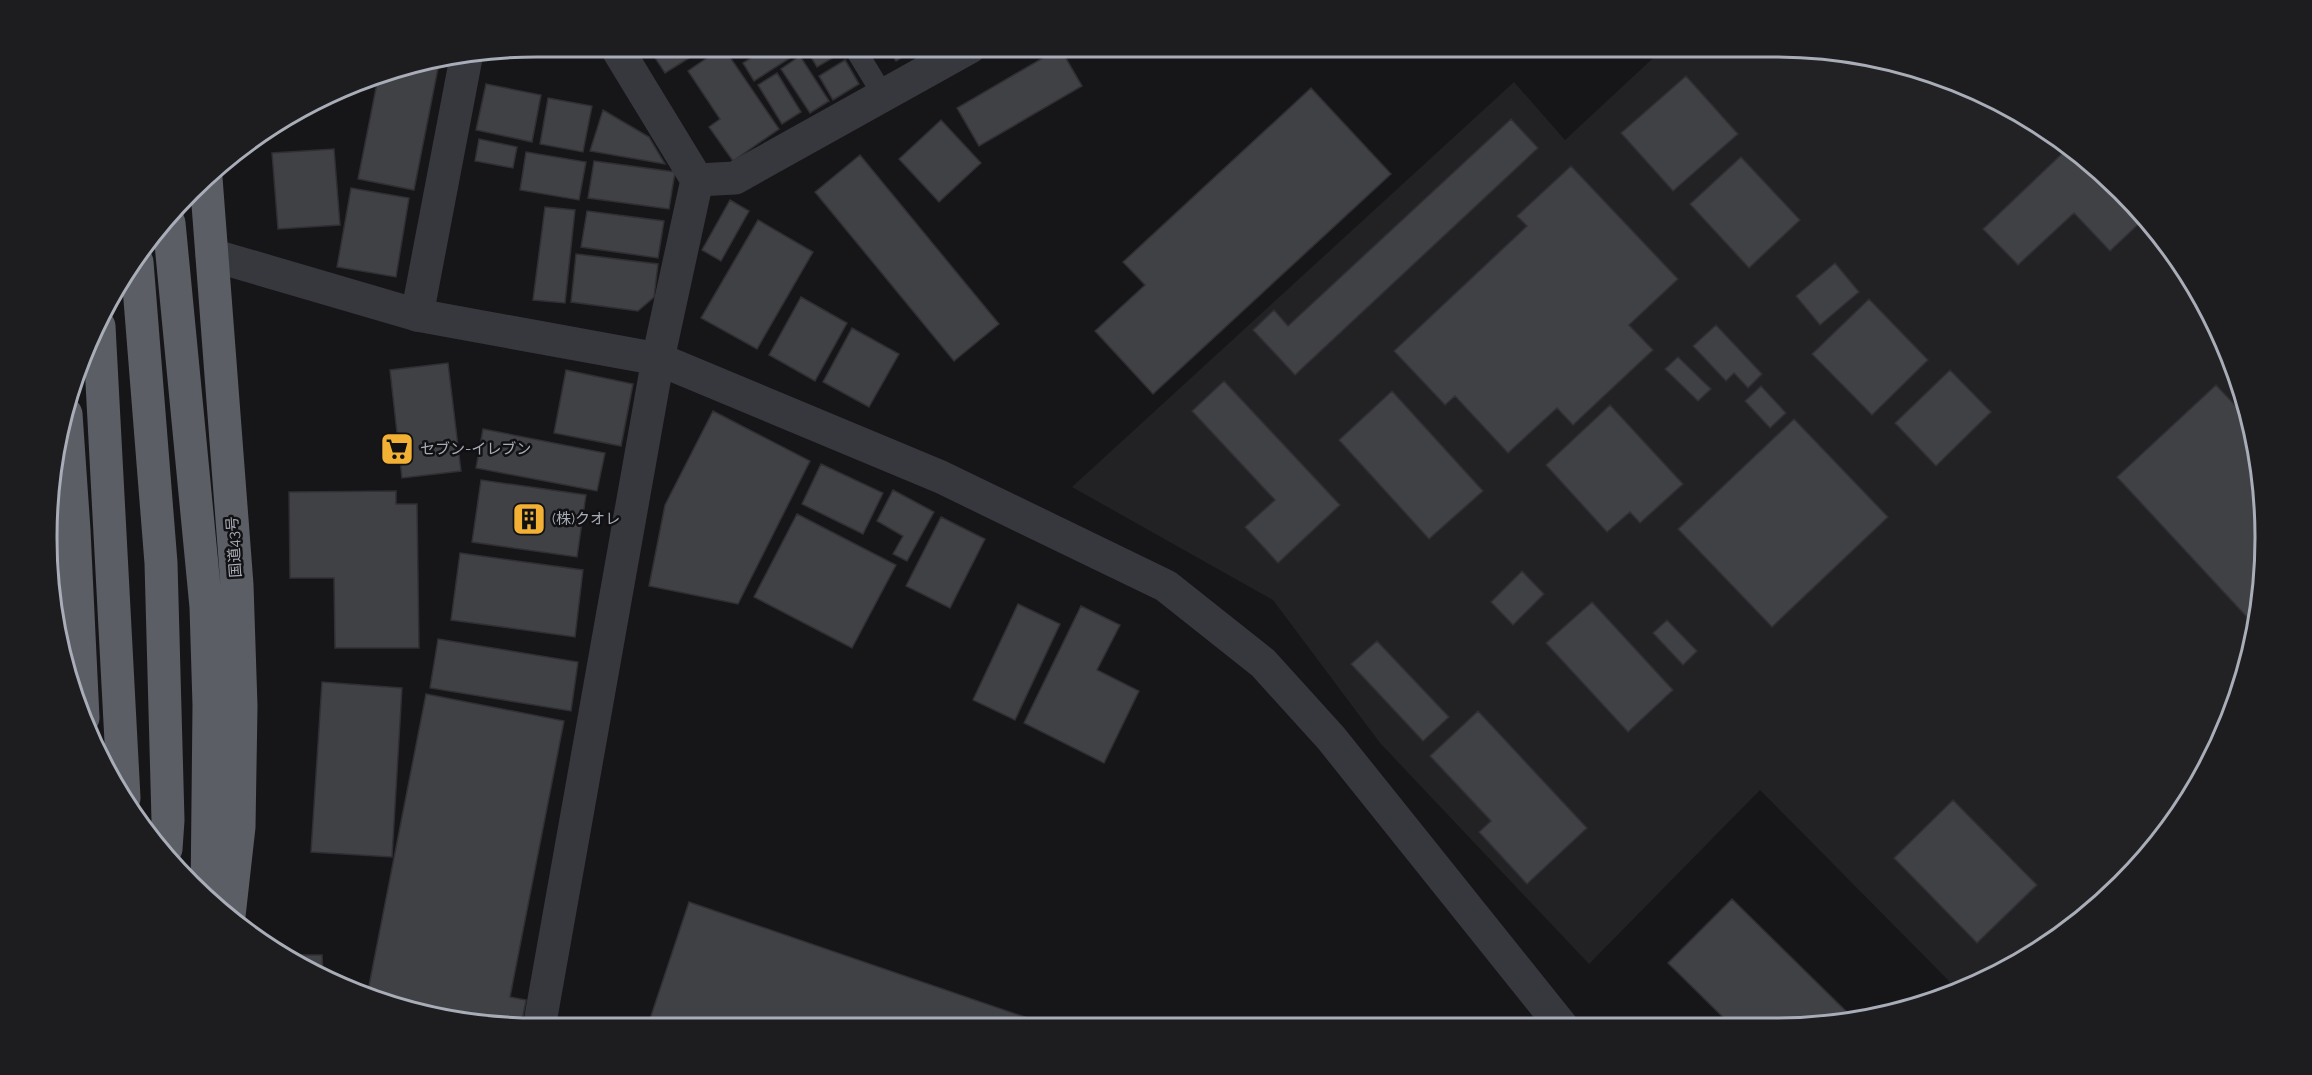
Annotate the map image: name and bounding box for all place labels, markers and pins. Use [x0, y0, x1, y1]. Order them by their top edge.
supermarket icon: セブン-イレブン [379, 431, 415, 467]
place label: セブン-イレブン [420, 440, 531, 458]
building icon: (株)クオレ [511, 501, 547, 537]
place label: (株)クオレ [552, 510, 620, 528]

